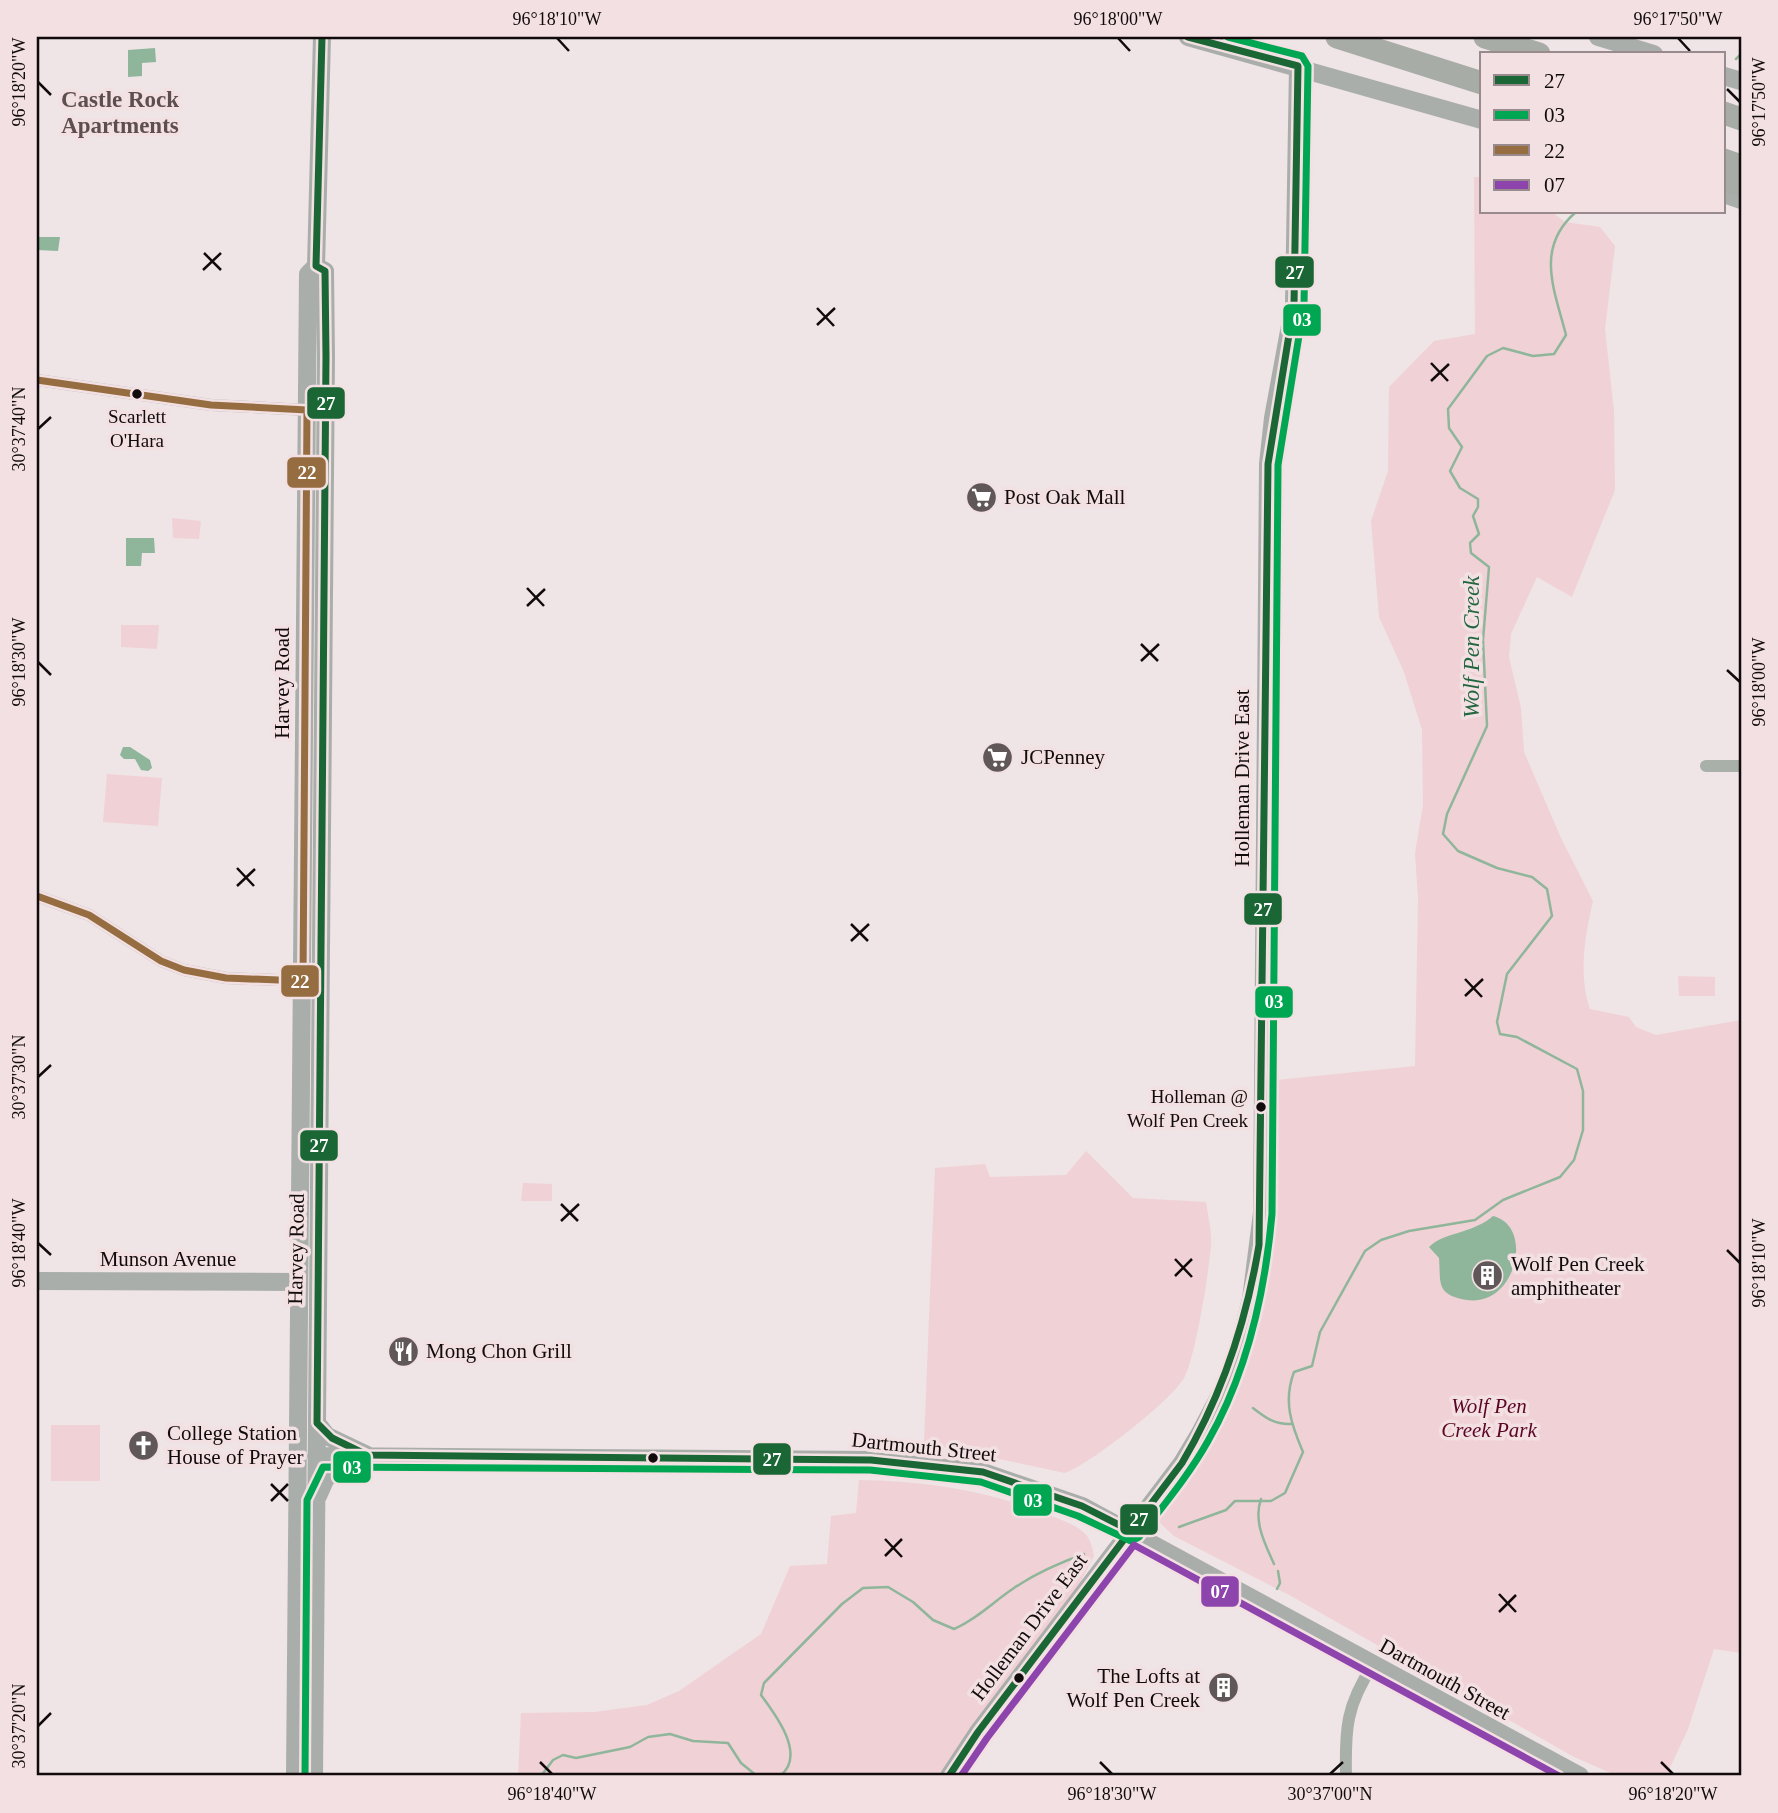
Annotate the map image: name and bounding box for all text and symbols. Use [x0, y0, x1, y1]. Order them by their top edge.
text: 96°18'10"W [513, 9, 601, 29]
text: 96°18'00"W [1074, 9, 1162, 29]
text: 96°17'50"W [1634, 9, 1722, 29]
text: 96°18'20"W [9, 38, 29, 126]
legend [1480, 52, 1726, 214]
text: 96°17'50"W [1749, 58, 1769, 146]
text: 27 [1544, 69, 1565, 93]
district label: Castle Rock Apartments [61, 87, 179, 138]
text: 03 [1544, 103, 1565, 127]
text: 22 [1544, 139, 1565, 163]
text: 07 [1544, 173, 1565, 197]
line badge: 27 [1274, 255, 1315, 289]
text: 27 [1286, 262, 1305, 283]
line badge: 03 [1282, 303, 1322, 337]
text: 03 [1293, 309, 1312, 330]
line badge: 27 [306, 386, 346, 420]
text: 30°37'40"N [9, 387, 29, 471]
marker: Scarlett O'Hara [130, 387, 144, 401]
text: 27 [317, 393, 336, 414]
place label: Scarlett O'Hara [108, 406, 167, 451]
line badge: 22 [286, 456, 327, 489]
text: 22 [298, 462, 317, 483]
supermarket icon: Post Oak Mall [964, 480, 998, 514]
place label: Post Oak Mall [1004, 485, 1126, 509]
water label: Wolf Pen Creek [1459, 575, 1484, 718]
text: 96°18'30"W [9, 618, 29, 706]
street label: Harvey Road [270, 627, 294, 739]
text: 96°18'00"W [1749, 638, 1769, 726]
street label: Holleman Drive East [1230, 689, 1254, 867]
supermarket icon: JCPenney [981, 740, 1015, 774]
place label: JCPenney [1021, 745, 1106, 769]
line badge: 27 [1243, 892, 1283, 926]
text: 27 [1254, 899, 1273, 920]
line badge: 22 [280, 964, 320, 998]
text: 22 [291, 971, 310, 992]
line badge: 03 [1254, 985, 1294, 1019]
text: 03 [1265, 991, 1284, 1012]
text: 30°37'30"N [9, 1035, 29, 1119]
place label: Holleman @ Wolf Pen Creek [1127, 1086, 1248, 1131]
marker: Holleman @ Wolf Pen Creek [1254, 1100, 1268, 1114]
line badge: 27 [299, 1129, 339, 1162]
text: 27 [310, 1135, 329, 1156]
street label: Harvey Road [283, 1193, 309, 1305]
text: 96°18'40"W [9, 1199, 29, 1287]
text: 96°18'10"W [1749, 1219, 1769, 1307]
street label: Munson Avenue [100, 1247, 236, 1271]
place label: Wolf Pen Creek amphitheater [1511, 1252, 1645, 1300]
building icon: Wolf Pen Creek amphitheater [1471, 1259, 1505, 1293]
restaurant icon: Mong Chon Grill [386, 1334, 420, 1368]
place label: Mong Chon Grill [426, 1339, 572, 1363]
park label: Wolf Pen Creek Park [1441, 1394, 1537, 1442]
place label: College Station House of Prayer [167, 1421, 303, 1469]
street label: Dartmouth Street [851, 1427, 998, 1467]
church icon: College Station House of Prayer [127, 1428, 161, 1462]
line badge: 27 [752, 1442, 792, 1476]
text: 27 [763, 1449, 782, 1470]
line badge: 03 [332, 1450, 372, 1484]
unlabelled marker [646, 1451, 660, 1465]
text: 03 [343, 1457, 362, 1478]
line badge: 03 [1012, 1483, 1053, 1517]
text: 03 [1024, 1490, 1043, 1511]
line badge: 27 [1119, 1503, 1159, 1536]
text: 27 [1130, 1509, 1149, 1530]
street label: Holleman Drive East [966, 1549, 1092, 1705]
line badge: 07 [1200, 1575, 1240, 1608]
text: 07 [1211, 1581, 1230, 1602]
street label: Dartmouth Street [1376, 1633, 1514, 1725]
place label: The Lofts at Wolf Pen Creek [1066, 1664, 1200, 1712]
unlabelled marker [1012, 1671, 1026, 1685]
building icon: The Lofts at Wolf Pen Creek [1206, 1671, 1240, 1705]
text: 30°37'20"N [9, 1684, 29, 1768]
text: 96°18'40"W [508, 1784, 596, 1804]
text: 96°18'30"W [1068, 1784, 1156, 1804]
text: 30°37'00"N [1288, 1784, 1372, 1804]
text: 96°18'20"W [1629, 1784, 1717, 1804]

